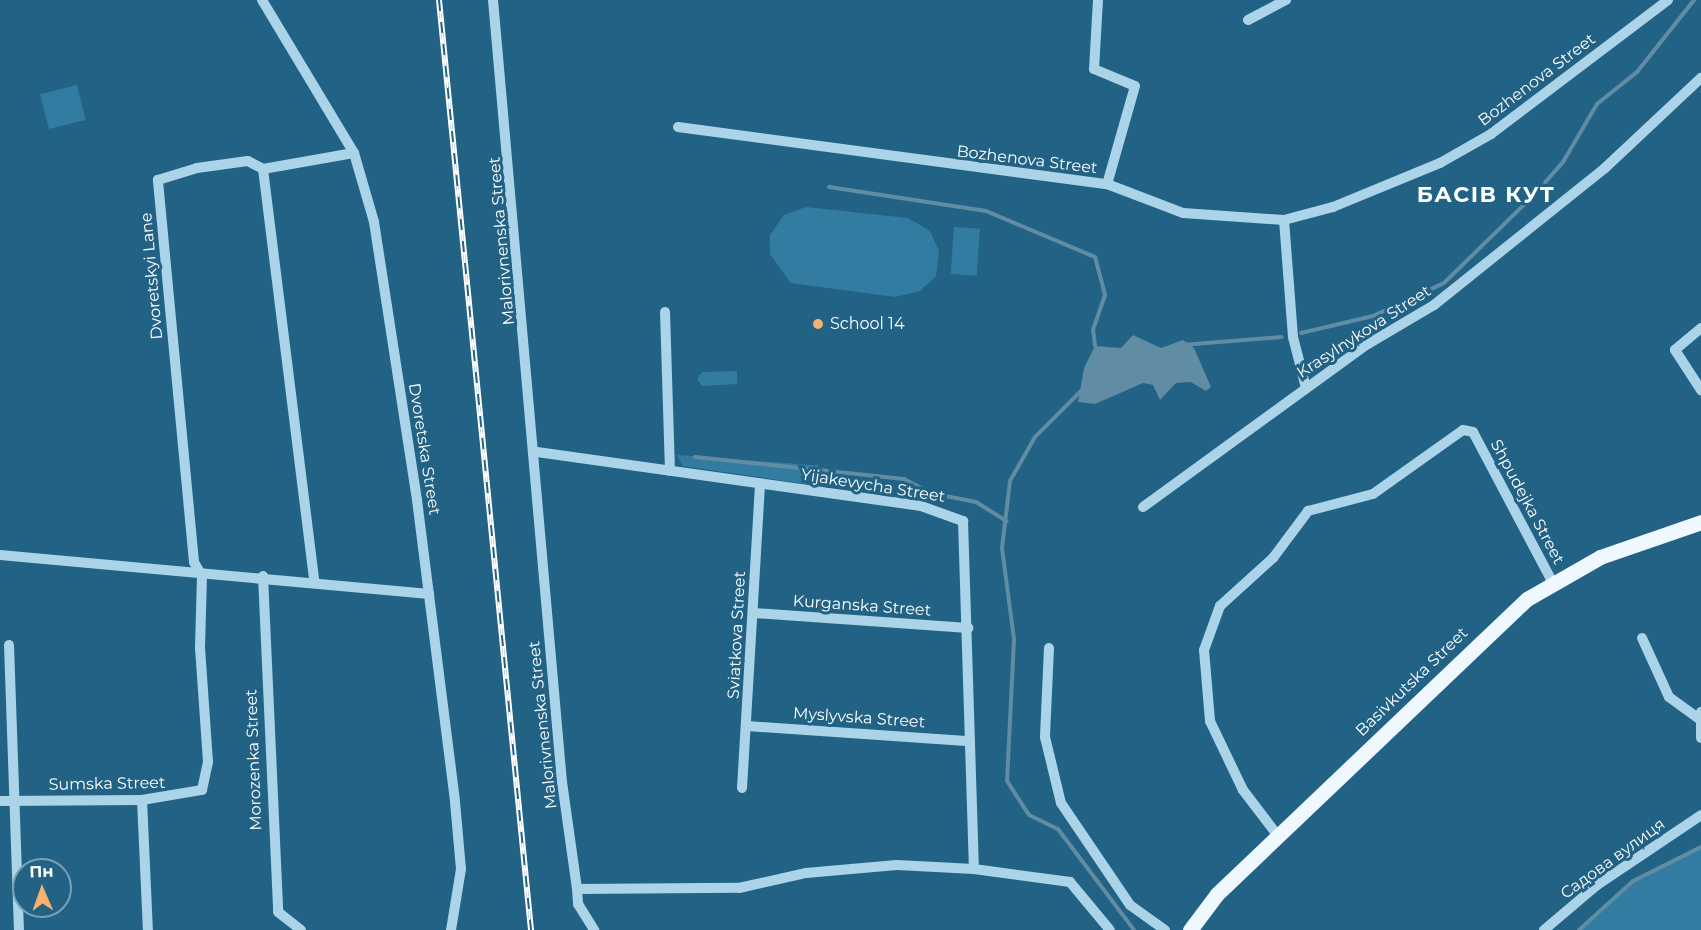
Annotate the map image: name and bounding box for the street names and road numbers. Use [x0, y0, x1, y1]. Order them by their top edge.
street label: Bozhenova Street [1475, 30, 1599, 130]
street label: Bozhenova Street [956, 142, 1098, 178]
street label: Malorivnenska Street [485, 156, 519, 326]
street label: Dvoretskyi Lane [137, 212, 167, 340]
street label: Krasylnykova Street [1293, 282, 1435, 382]
street label: Dvoretska Street [404, 382, 444, 516]
street label: Shpudejka Street [1486, 436, 1568, 568]
street label: Yijakevycha Street [800, 465, 946, 507]
street label: Sviatkova Street [724, 571, 750, 699]
street label: Kurganska Street [792, 592, 932, 620]
street label: Basivkutska Street [1352, 624, 1472, 740]
street label: Malorivnenska Street [525, 640, 561, 810]
street label: Morozenka Street [242, 689, 266, 831]
street label: Myslyvska Street [792, 704, 926, 732]
street label: Sumska Street [48, 773, 166, 795]
street label: Садова вулиця [1557, 815, 1669, 903]

